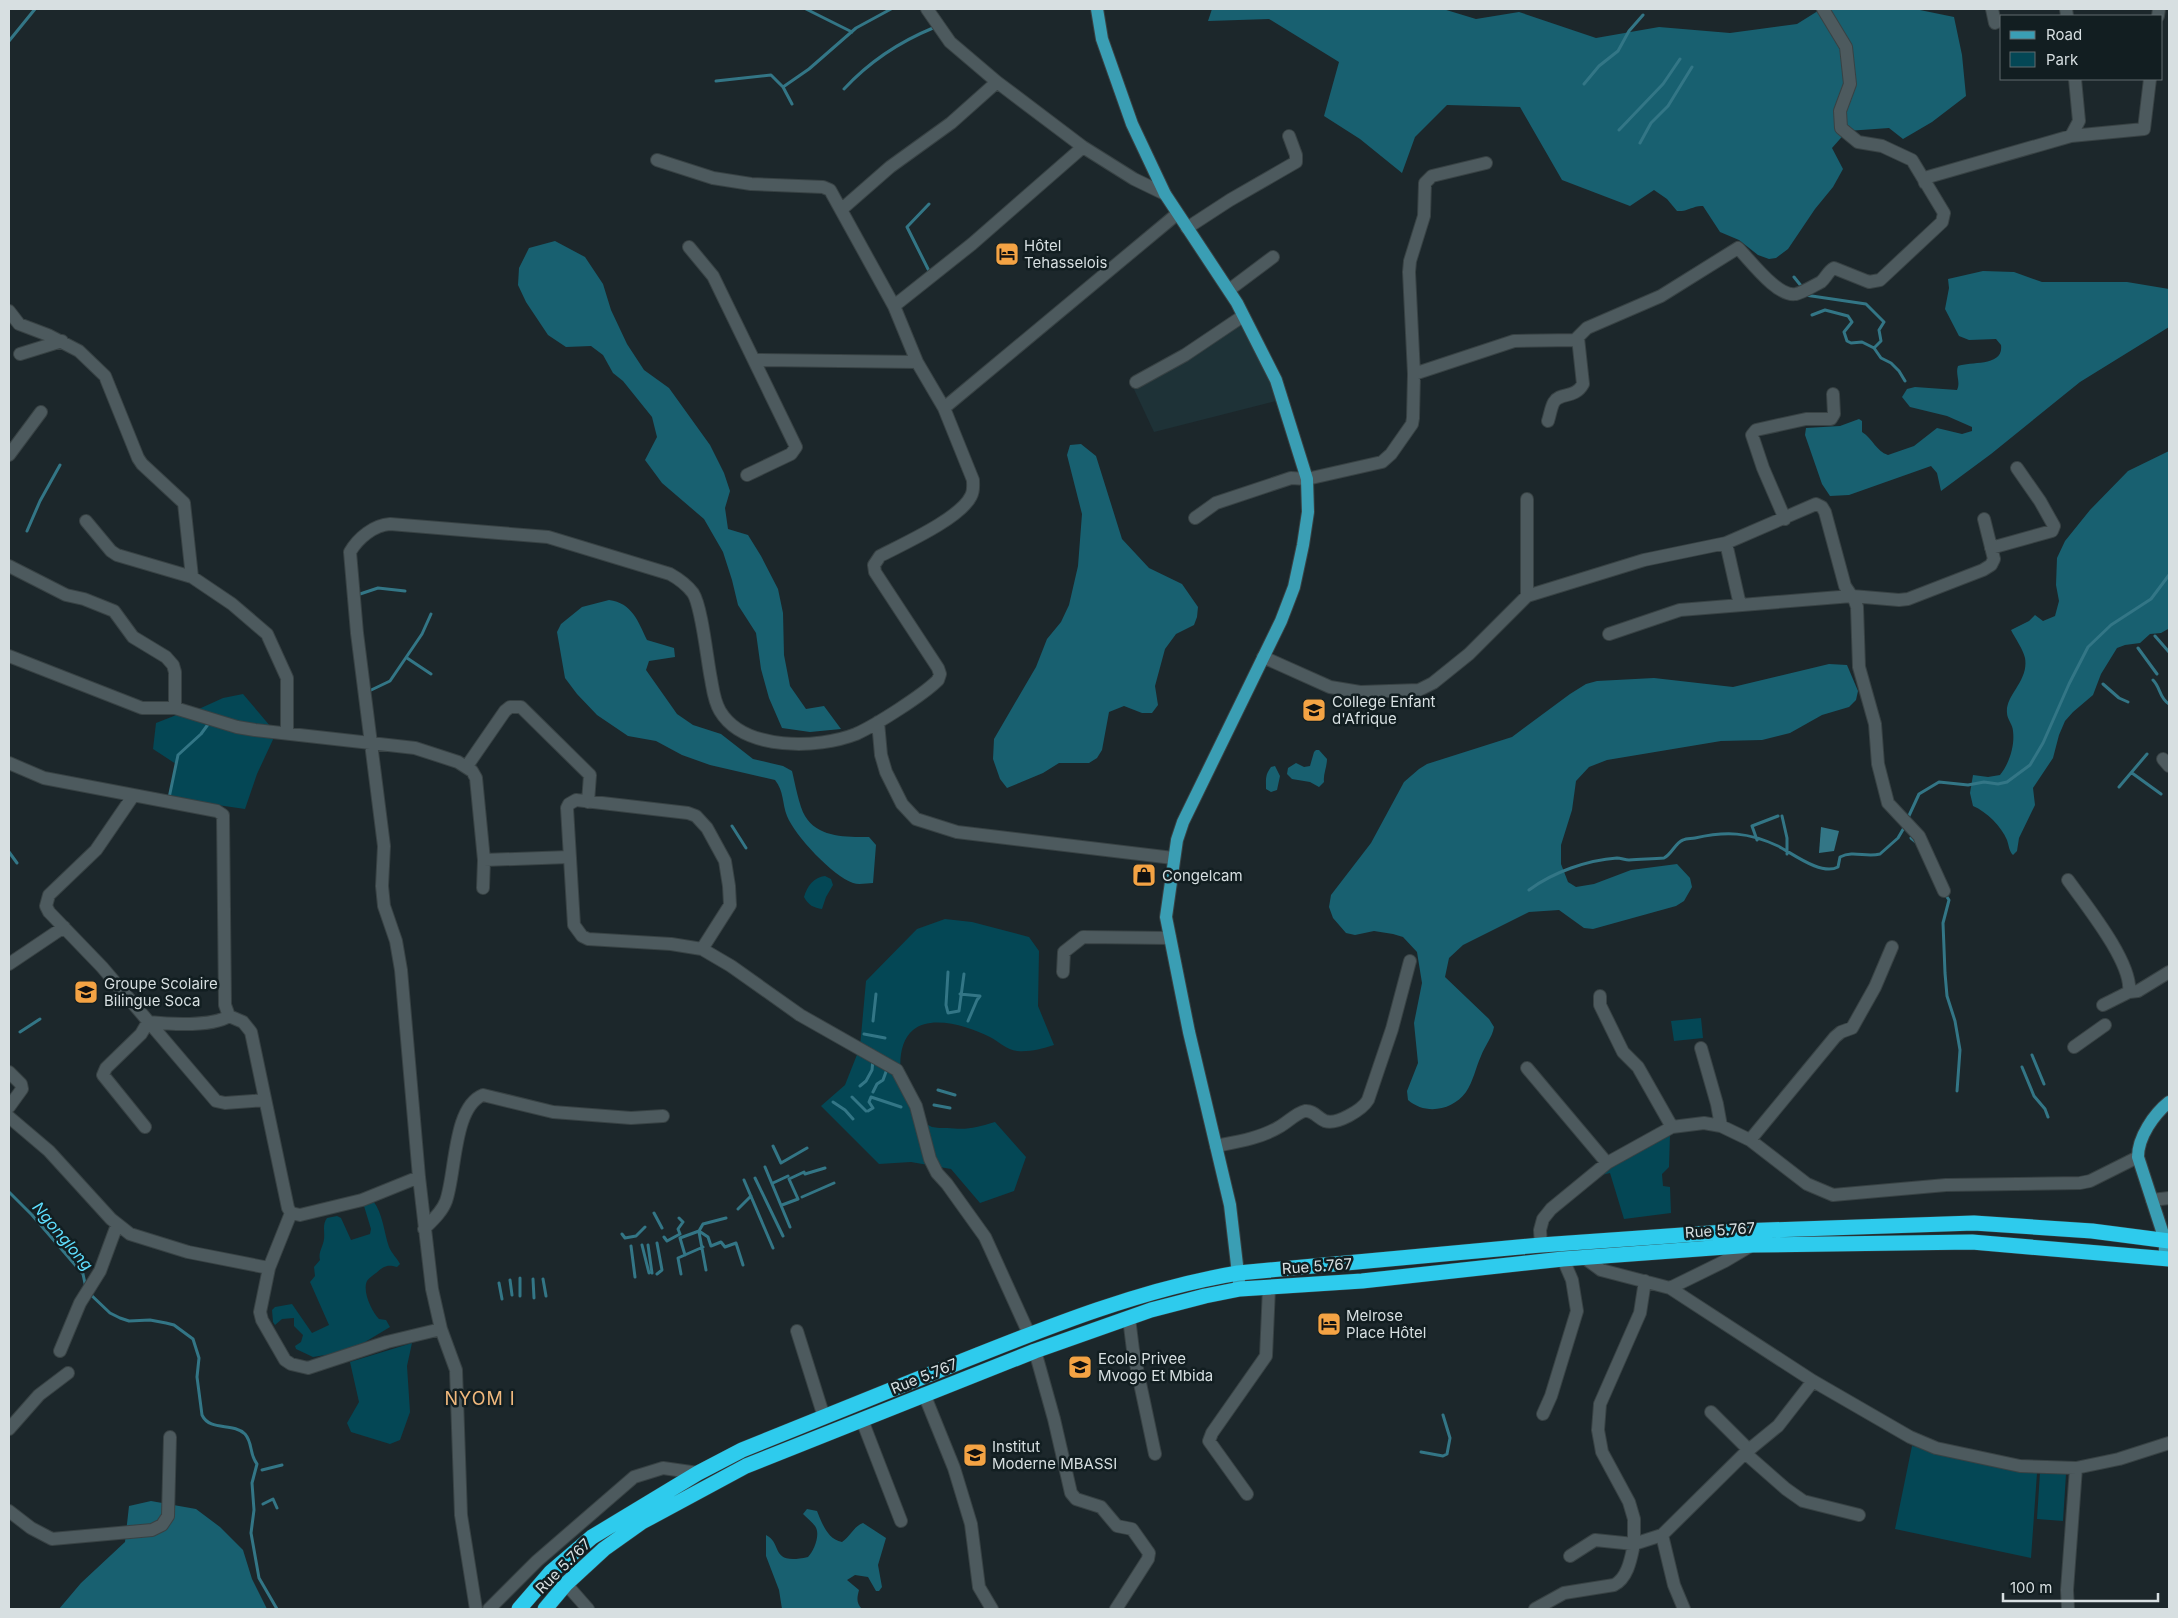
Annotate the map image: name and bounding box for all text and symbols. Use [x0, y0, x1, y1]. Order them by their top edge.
legend [2000, 15, 2163, 80]
text: Road [2046, 25, 2082, 44]
text: Park [2046, 50, 2079, 69]
place label: Hôtel Tehasselois [1024, 236, 1107, 272]
hotel icon: Hôtel Tehasselois [994, 241, 1020, 267]
place label: College Enfant d'Afrique [1332, 692, 1436, 728]
school or university icon: College Enfant d'Afrique [1301, 697, 1327, 723]
shop icon: Congelcam [1131, 862, 1157, 888]
place label: Congelcam [1162, 866, 1243, 885]
place label: Groupe Scolaire Bilingue Soca [104, 974, 218, 1010]
school or university icon: Groupe Scolaire Bilingue Soca [73, 979, 99, 1005]
water label: Ngonglong [29, 1198, 98, 1275]
street label: Rue 5.767 [1684, 1218, 1756, 1242]
street label: Rue 5.767 [1281, 1254, 1353, 1278]
place label: Melrose Place Hôtel [1346, 1306, 1426, 1342]
hotel icon: Melrose Place Hôtel [1316, 1311, 1342, 1337]
place label: Ecole Privee Mvogo Et Mbida [1098, 1349, 1213, 1385]
street label: Rue 5.767 [888, 1354, 960, 1398]
school or university icon: Ecole Privee Mvogo Et Mbida [1067, 1354, 1093, 1380]
district label: NYOM I [444, 1388, 516, 1409]
place label: Institut Moderne MBASSI [992, 1437, 1117, 1473]
school or university icon: Institut Moderne MBASSI [962, 1442, 988, 1468]
street label: Rue 5.767 [531, 1534, 595, 1598]
scale bar [2003, 1570, 2158, 1602]
text: 100 m [2010, 1578, 2052, 1597]

